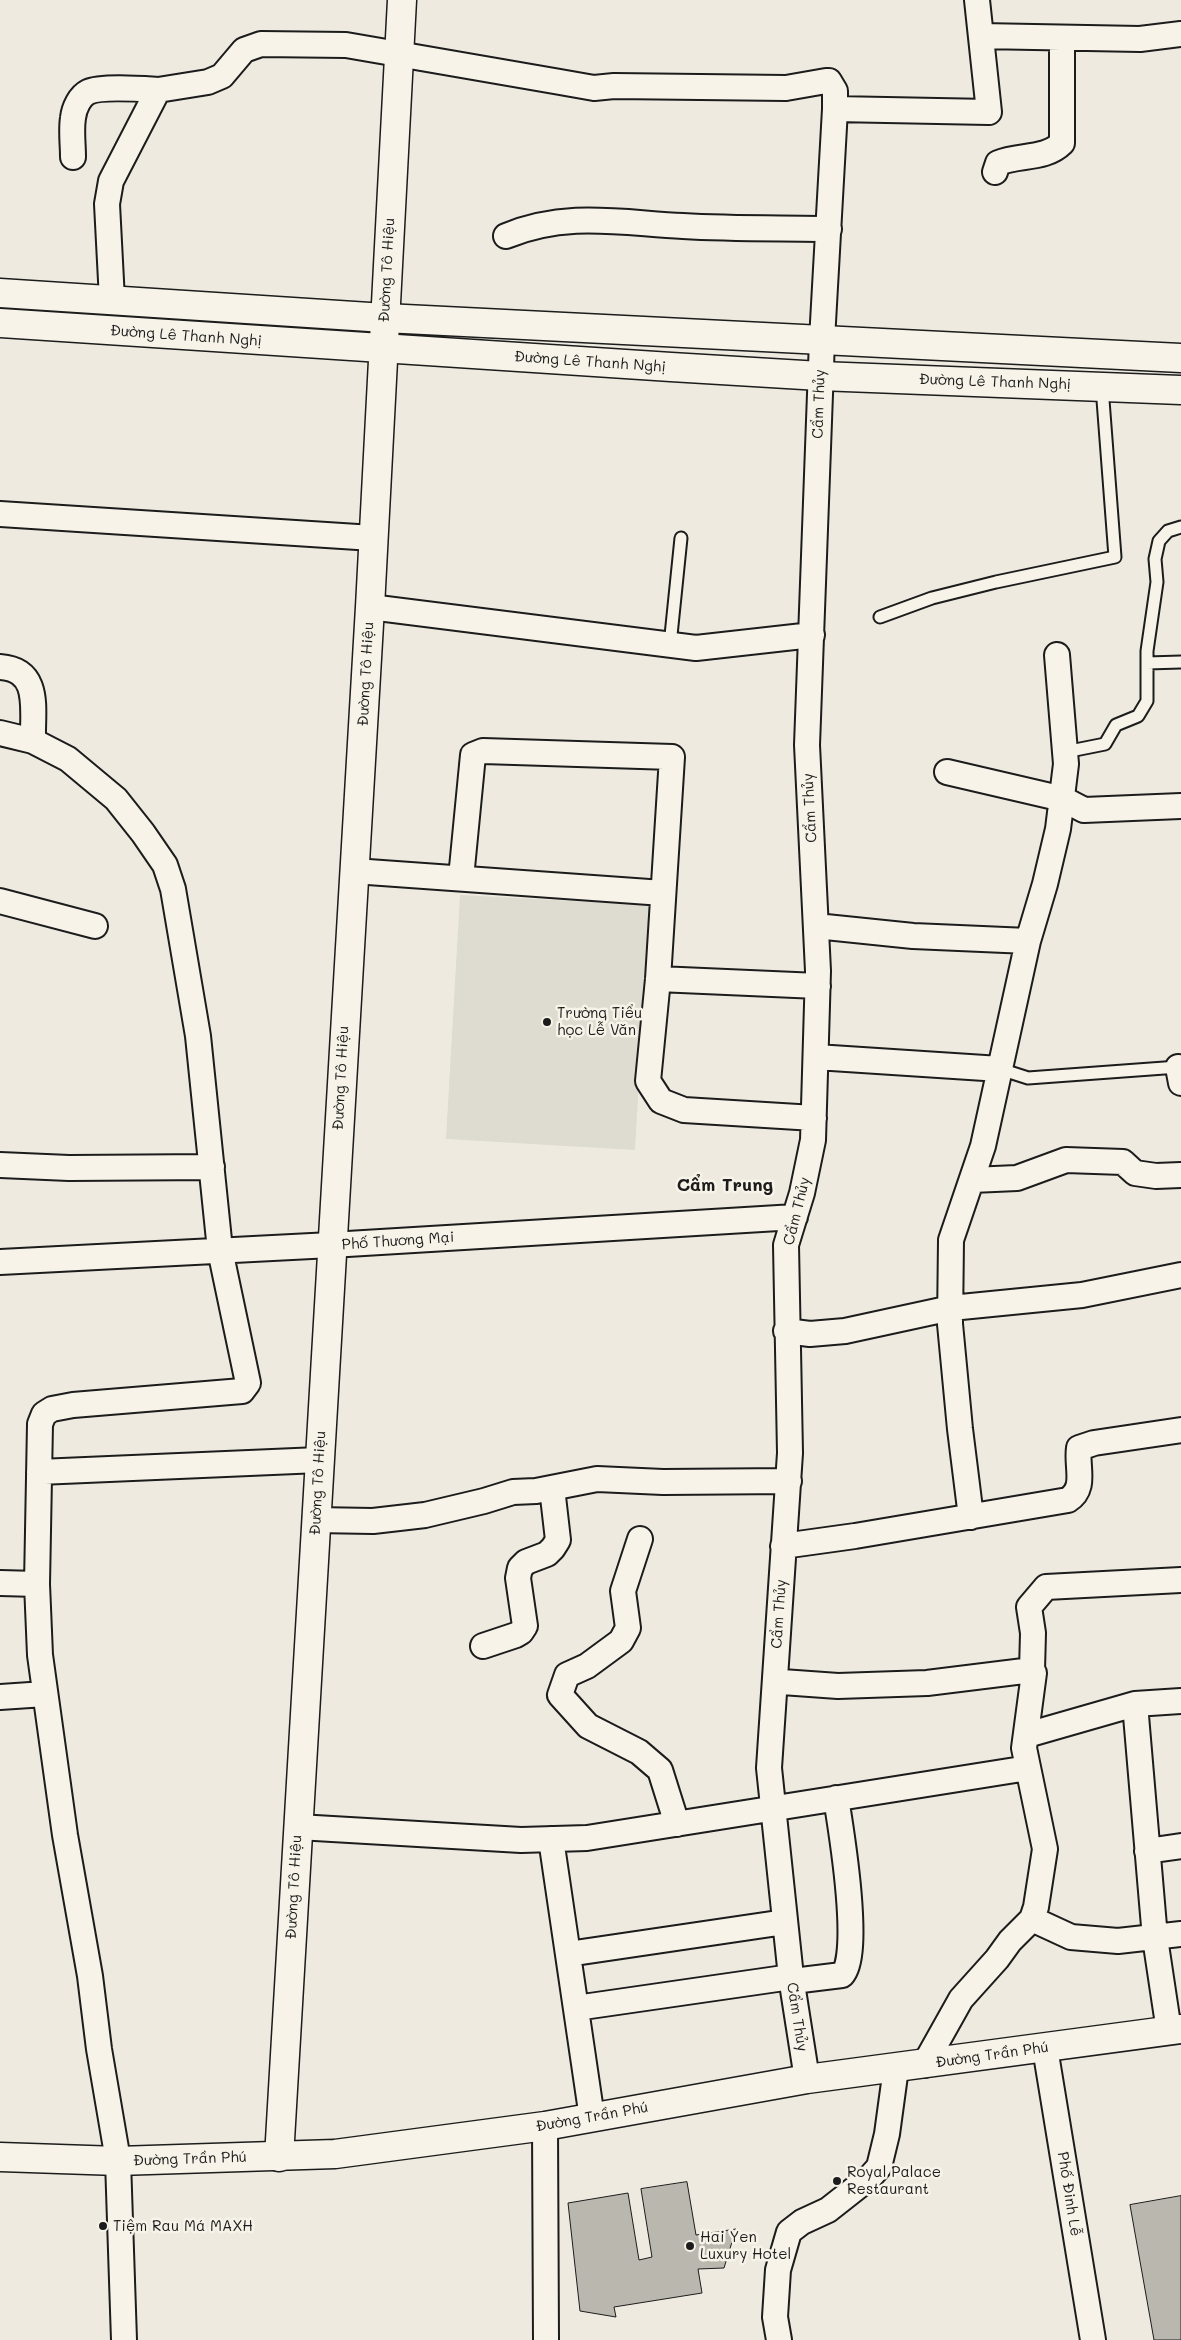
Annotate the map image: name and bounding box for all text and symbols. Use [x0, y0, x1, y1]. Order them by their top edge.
street label: Đường Tô Hiệu [375, 217, 399, 323]
street label: Đường Lê Thanh Nghị [109, 322, 263, 350]
street label: Đường Lê Thanh Nghị [513, 348, 667, 376]
street label: Cẩm Thủy [809, 369, 829, 439]
street label: Đường Lê Thanh Nghị [919, 370, 1071, 394]
street label: Đường Tô Hiệu [354, 621, 378, 727]
street label: Cẩm Thủy [799, 773, 821, 843]
place label: Trường Tiểu học Lễ Văn [557, 1004, 642, 1039]
marker: Trường Tiểu học Lễ Văn [541, 1016, 553, 1028]
street label: Đường Tô Hiệu [329, 1025, 353, 1131]
district label: Cẩm Trung [677, 1174, 773, 1196]
street label: Cẩm Thủy [780, 1175, 814, 1247]
street label: Phố Thương Mại [341, 1228, 455, 1254]
street label: Đường Tô Hiệu [306, 1430, 330, 1536]
street label: Cẩm Thủy [768, 1579, 790, 1649]
street label: Đường Tô Hiệu [282, 1834, 306, 1940]
street label: Cẩm Thủy [783, 1981, 811, 2053]
street label: Đường Trần Phú [934, 2038, 1050, 2072]
street label: Đường Trần Phú [534, 2098, 650, 2136]
street label: Đường Trần Phú [133, 2148, 247, 2170]
street label: Phố Đinh Lễ [1053, 2150, 1085, 2238]
place label: Royal Palace Restaurant [847, 2163, 941, 2198]
marker: Royal Palace Restaurant [831, 2175, 843, 2187]
place label: Tiệm Rau Má MAXH [113, 2217, 253, 2235]
marker: Tiệm Rau Má MAXH [97, 2220, 109, 2232]
place label: Hai Yen Luxury Hotel [700, 2228, 791, 2263]
marker: Hai Yen Luxury Hotel [684, 2240, 696, 2252]

